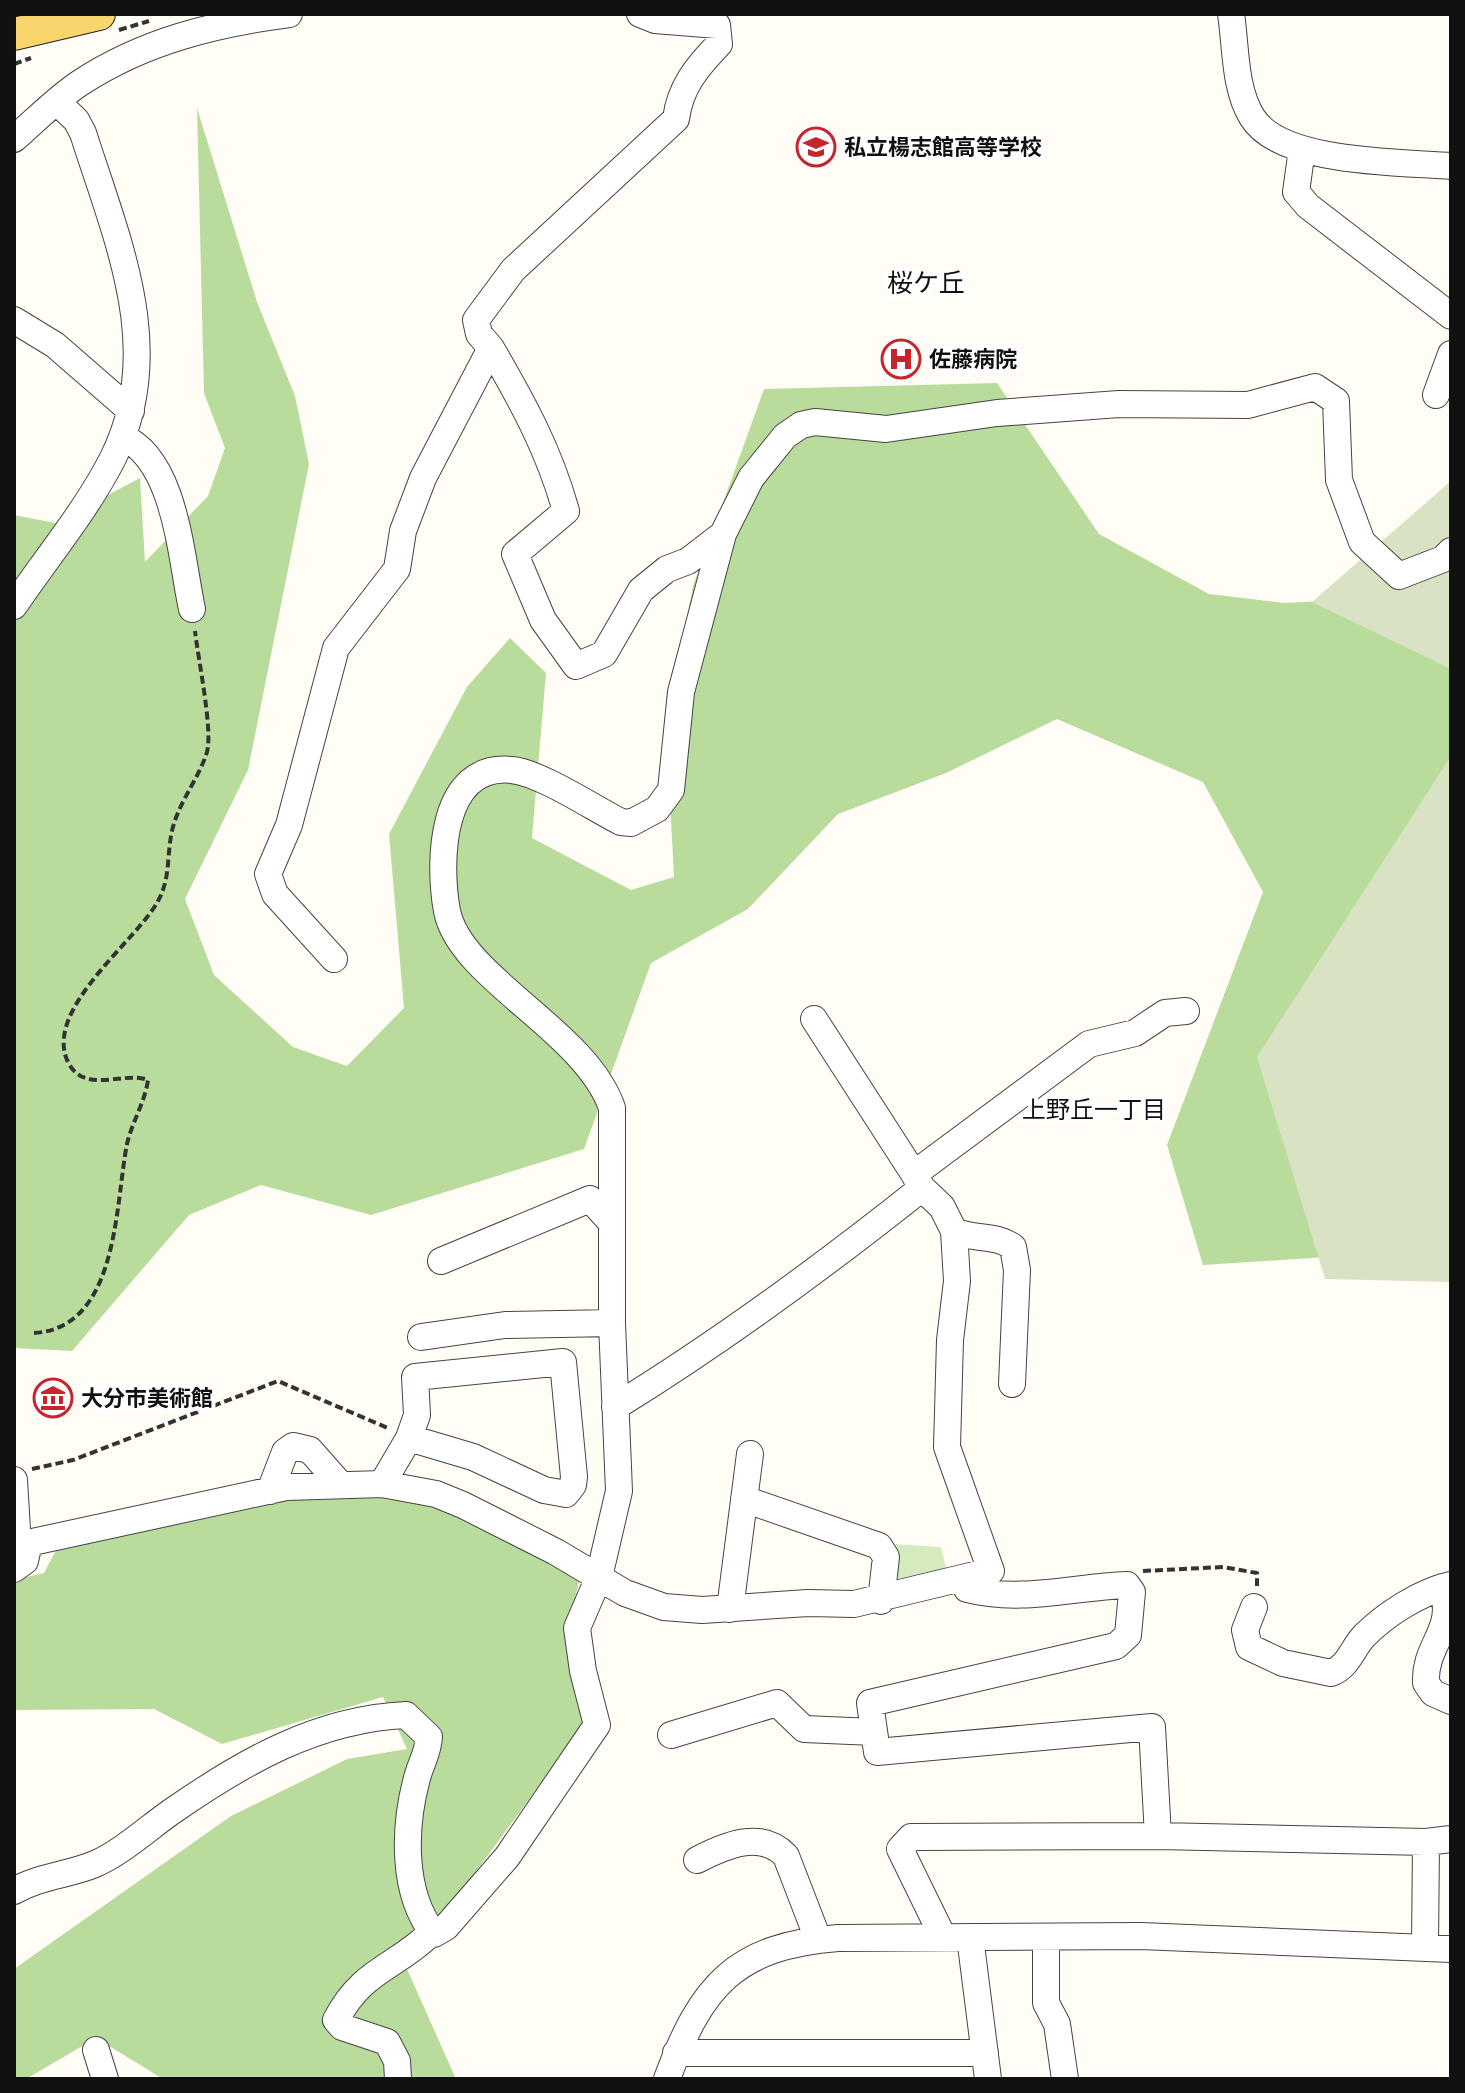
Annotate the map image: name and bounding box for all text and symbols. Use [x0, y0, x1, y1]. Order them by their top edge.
school or university icon: 私立楊志館高等学校 [795, 126, 837, 168]
place label: 私立楊志館高等学校 [844, 135, 1042, 160]
district label: 桜ケ丘 [887, 268, 965, 298]
hospital icon: 佐藤病院 [880, 338, 922, 380]
place label: 佐藤病院 [929, 347, 1017, 372]
district label: 上野丘一丁目 [1022, 1096, 1166, 1124]
museum icon: 大分市美術館 [32, 1377, 74, 1419]
place label: 大分市美術館 [81, 1386, 213, 1411]

